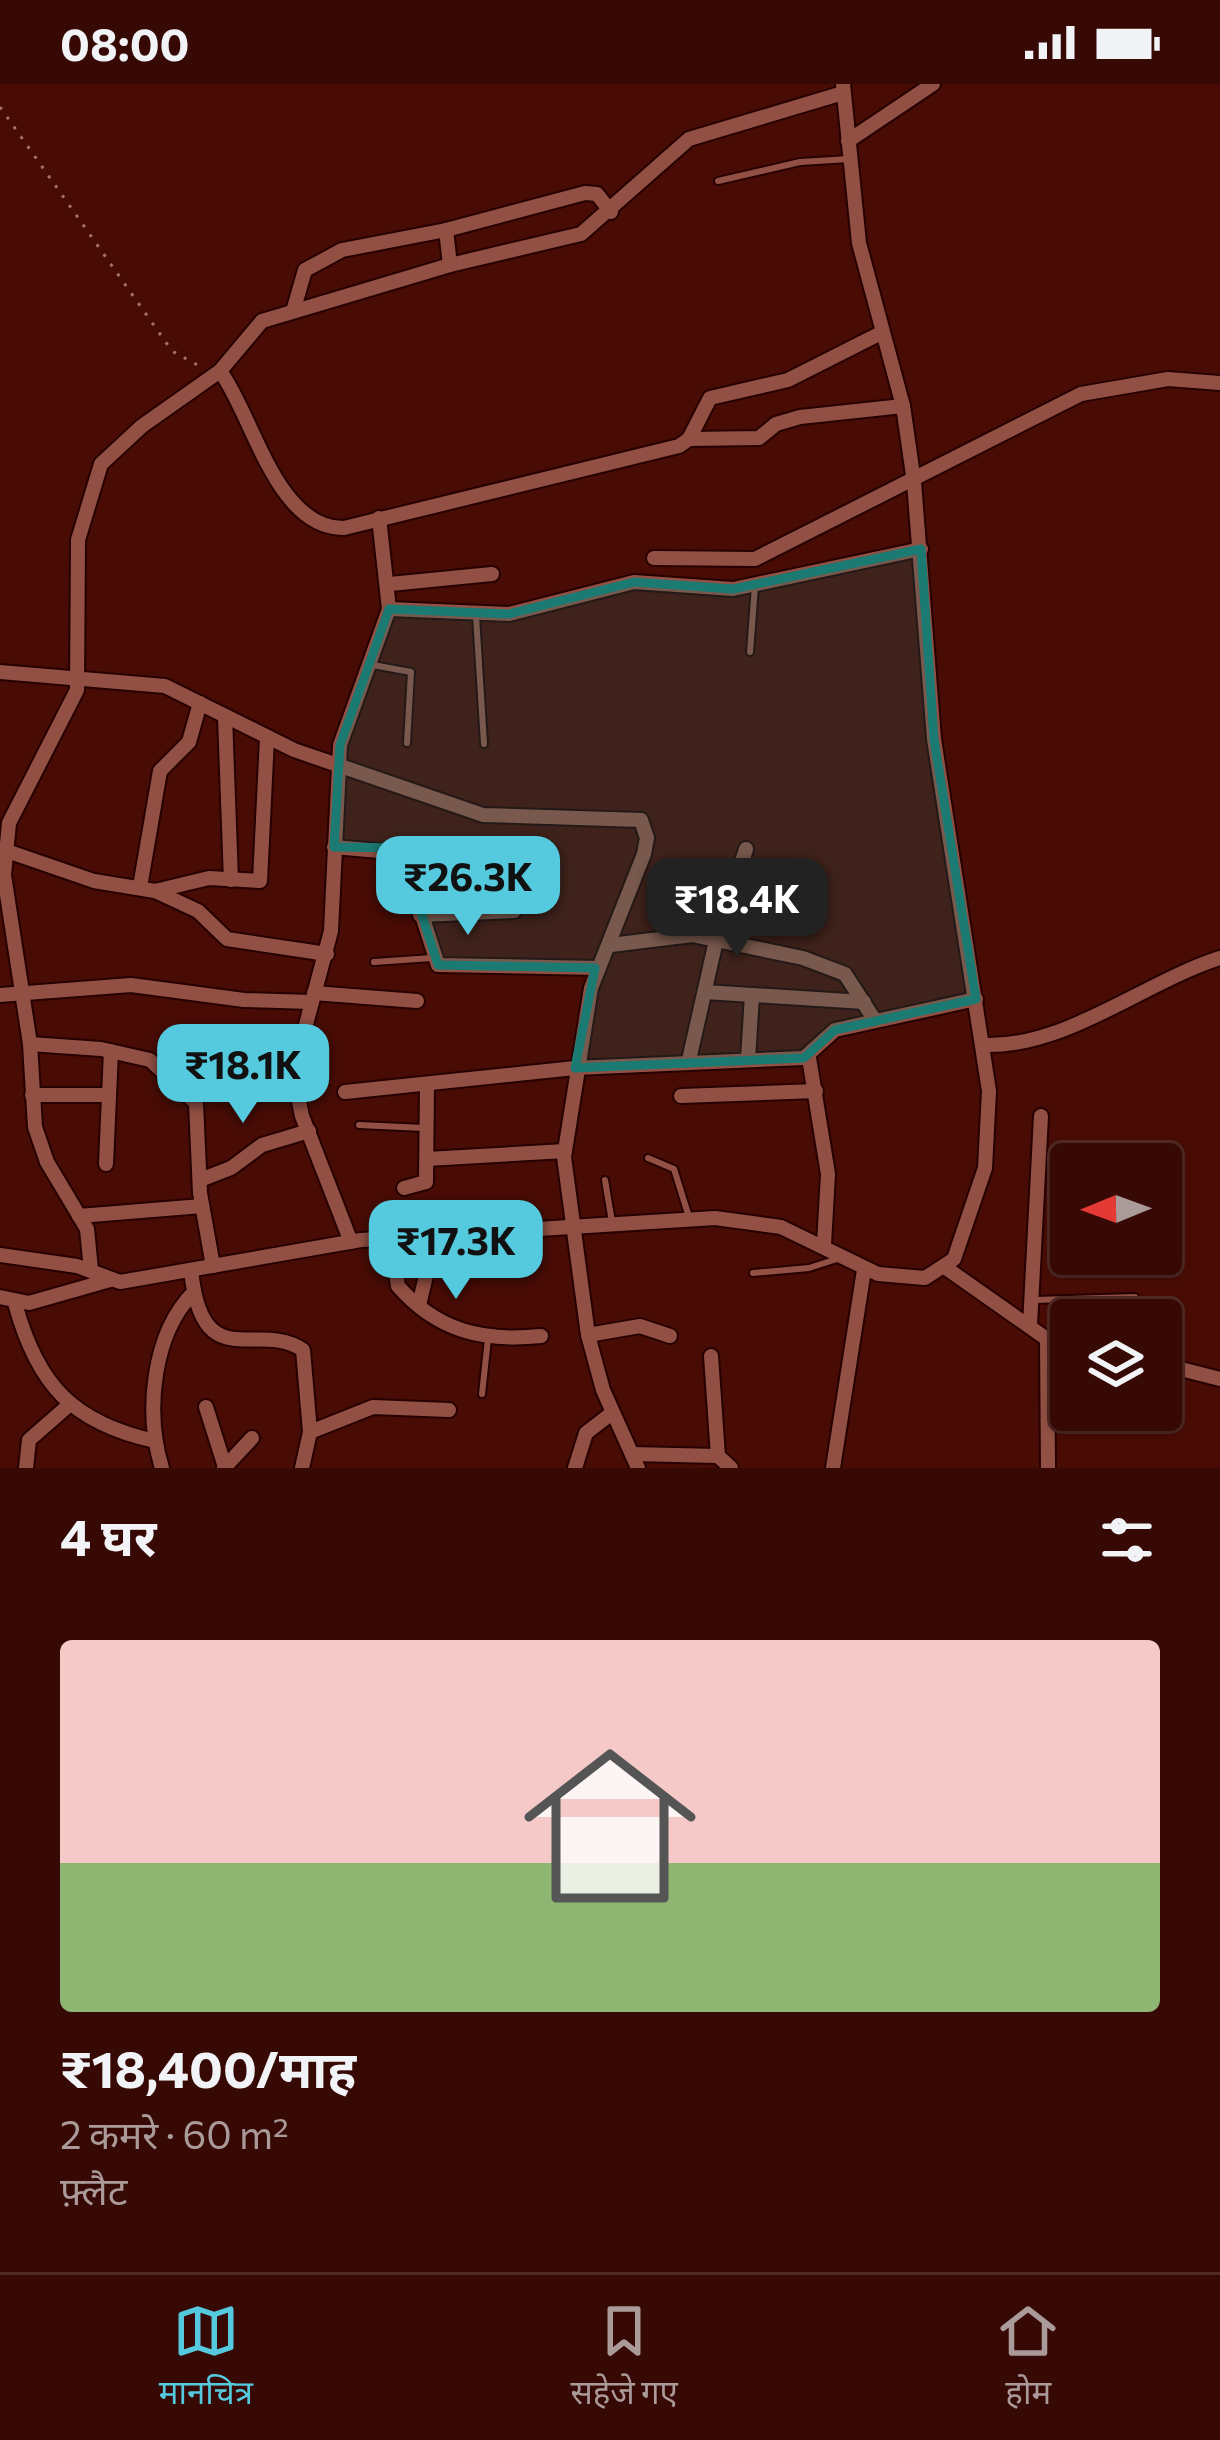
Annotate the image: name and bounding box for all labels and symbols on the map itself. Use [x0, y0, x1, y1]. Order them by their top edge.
pin: ₹26.3K [370, 836, 566, 938]
pin: ₹18.4K [639, 858, 835, 960]
pin: ₹18.1K [145, 1024, 341, 1126]
north arrow [1050, 1143, 1182, 1275]
pin: ₹17.3K [358, 1200, 554, 1302]

